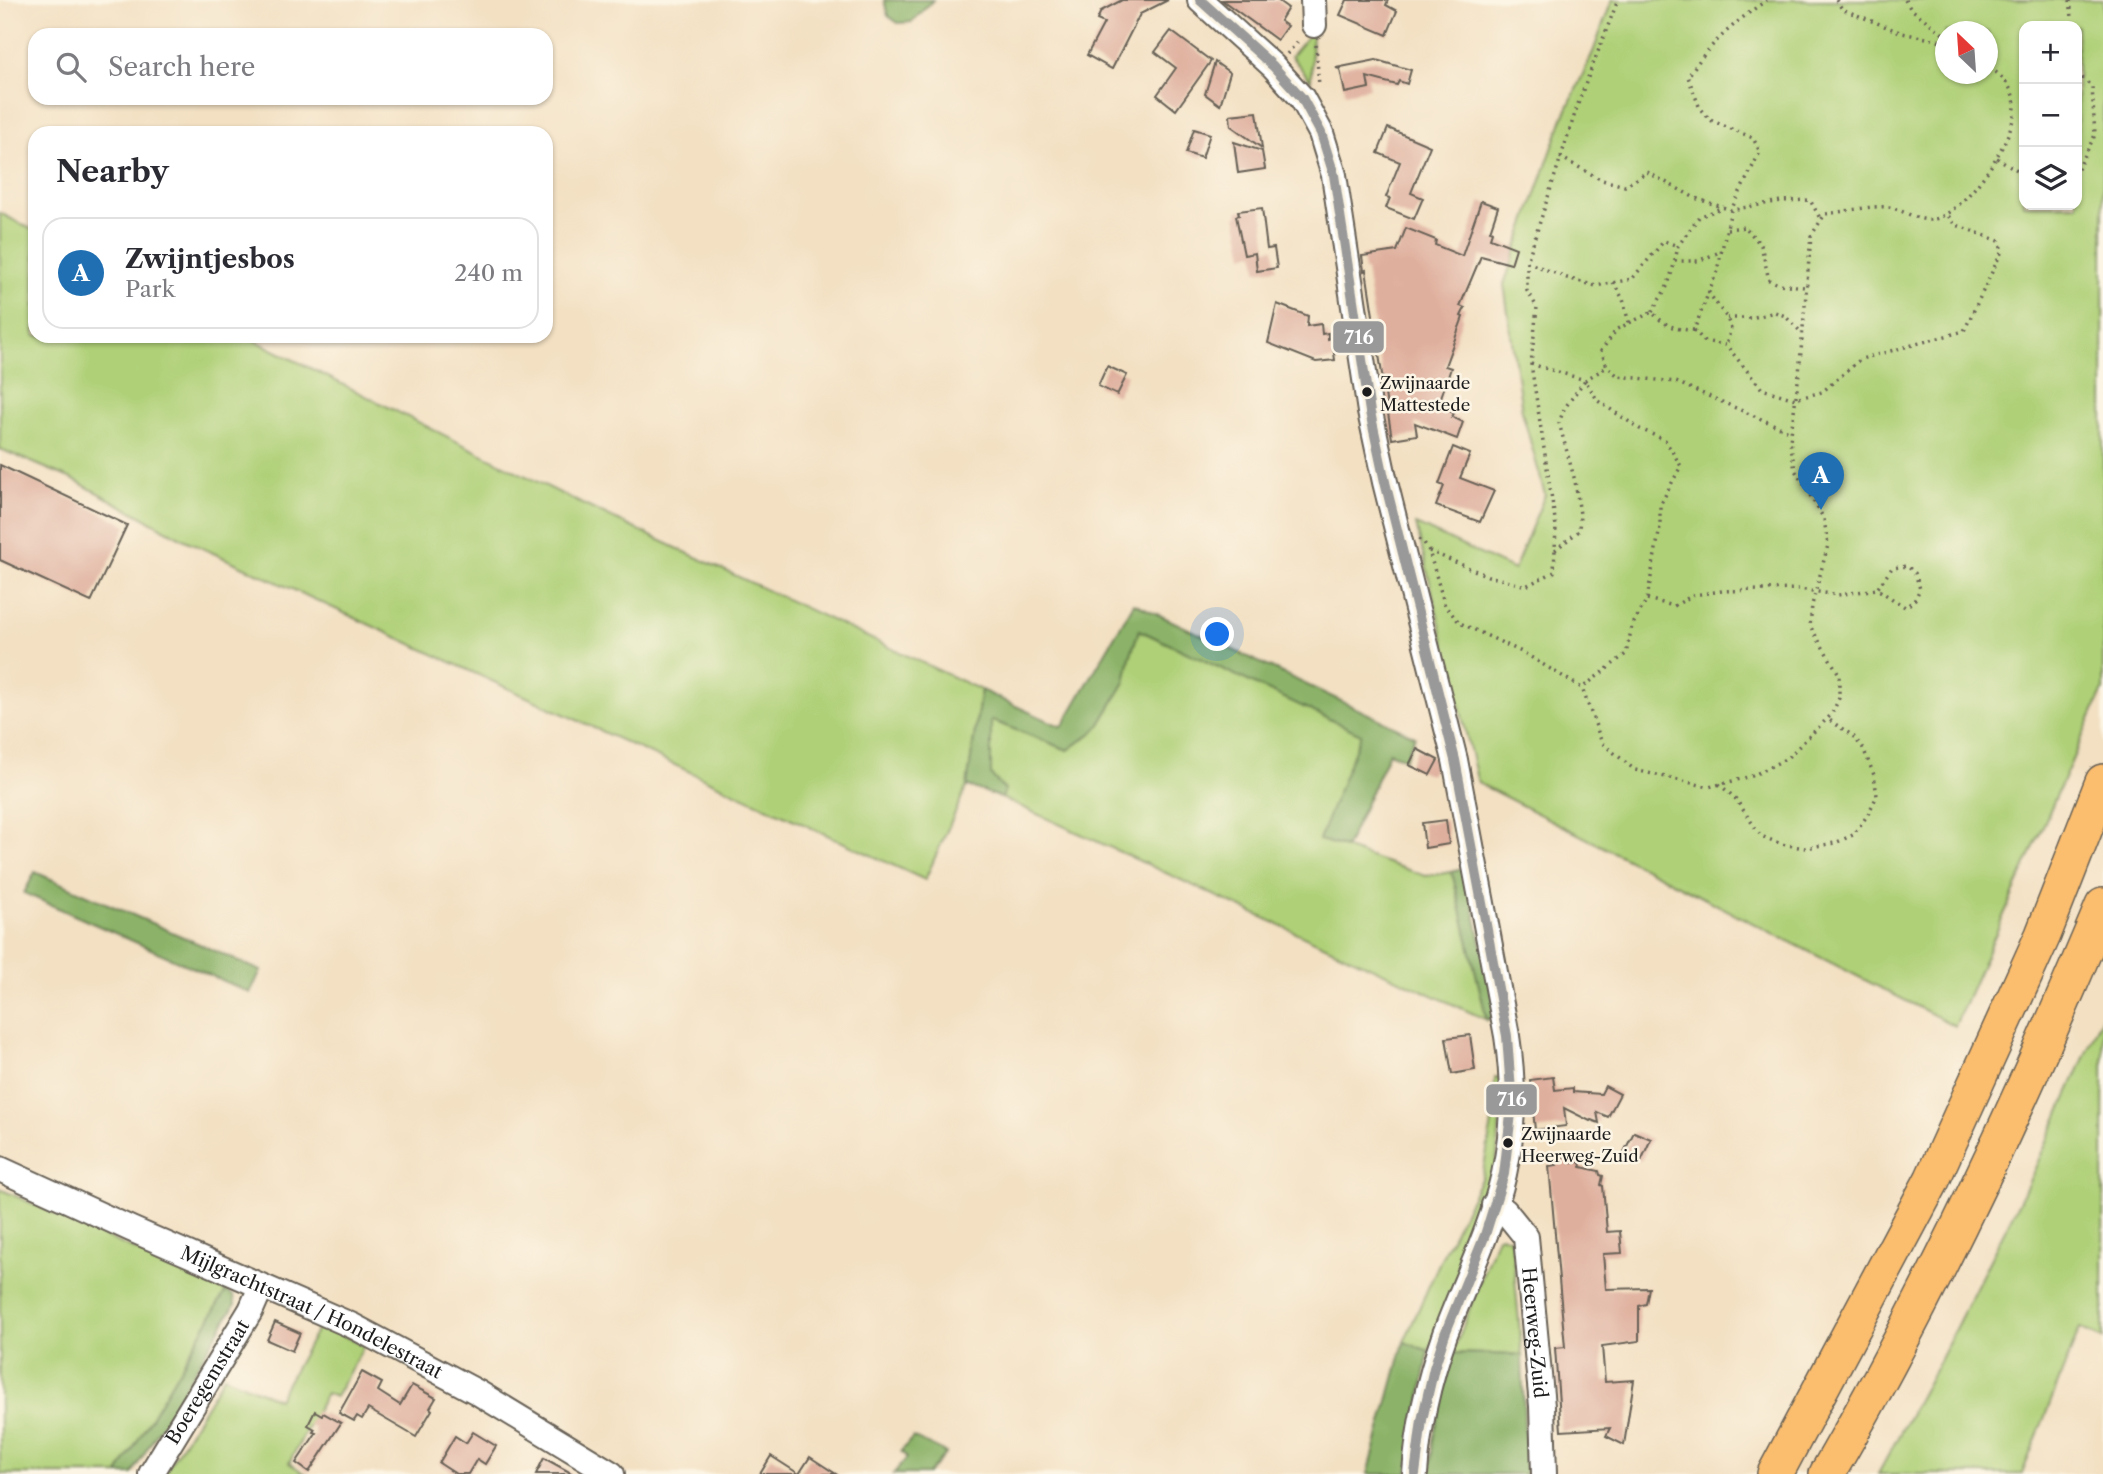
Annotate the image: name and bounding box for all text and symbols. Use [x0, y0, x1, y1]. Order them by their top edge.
north arrow [1935, 21, 1998, 84]
map controls [2019, 21, 2082, 210]
button: + [2019, 21, 2082, 84]
search box [28, 28, 553, 105]
icon: search [52, 48, 90, 86]
text: Search here [108, 51, 255, 83]
button: − [2019, 84, 2082, 147]
button: layers [2019, 147, 2082, 210]
text: Nearby [56, 153, 169, 190]
text: Zwijntjesbos [125, 243, 295, 275]
text: A [72, 259, 90, 287]
text: 240 m [454, 259, 523, 287]
text: Park [125, 275, 175, 303]
line badge: 716 [1332, 320, 1385, 354]
text: 716 [1344, 326, 1374, 349]
place label: Zwijnaarde Mattestede [1380, 373, 1470, 415]
marker: Zwijnaarde Mattestede [1360, 385, 1374, 399]
pin: A [1798, 452, 1844, 510]
your location [1200, 617, 1234, 651]
line badge: 716 [1485, 1083, 1538, 1116]
text: 716 [1497, 1088, 1527, 1111]
place label: Zwijnaarde Heerweg-Zuid [1521, 1124, 1638, 1166]
marker: Zwijnaarde Heerweg-Zuid [1501, 1136, 1515, 1150]
street label: Mijlgrachtstraat / Hondelestraat [177, 1241, 447, 1384]
street label: Heerweg-Zuid [1517, 1266, 1552, 1400]
street label: Boeregemstraat [161, 1315, 255, 1449]

